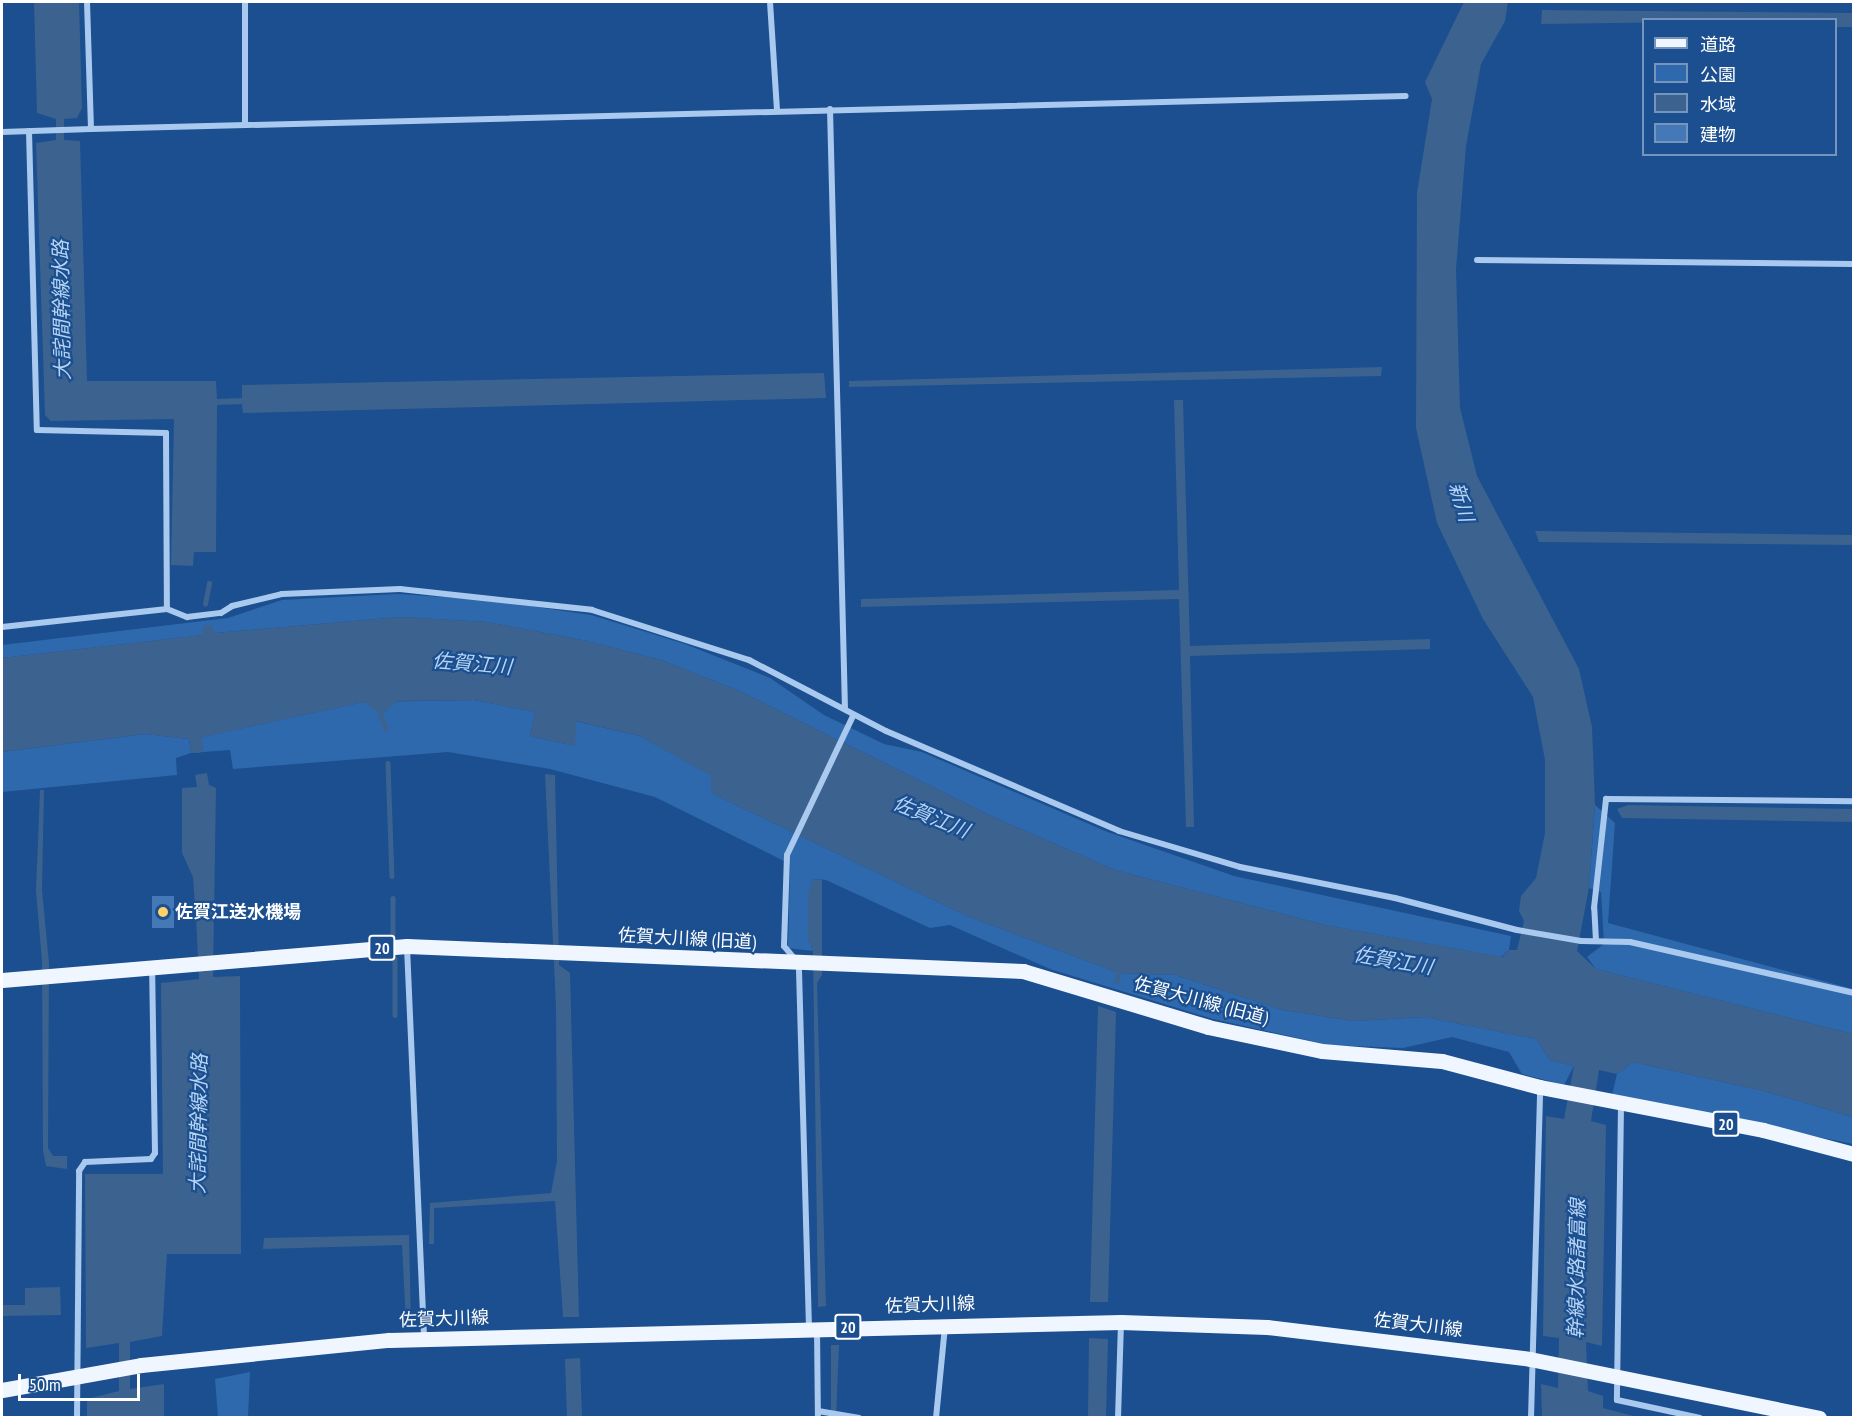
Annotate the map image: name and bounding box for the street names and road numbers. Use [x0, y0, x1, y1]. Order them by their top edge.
street label: 佐賀大川線 (旧道) [617, 925, 757, 953]
road number: 20 [367, 935, 397, 961]
street label: 佐賀大川線 (旧道) [1131, 973, 1271, 1029]
road number: 20 [1711, 1111, 1741, 1137]
street label: 佐賀大川線 [885, 1293, 975, 1317]
street label: 佐賀大川線 [399, 1307, 489, 1331]
street label: 佐賀大川線 [1372, 1309, 1464, 1341]
road number: 20 [833, 1314, 863, 1340]

